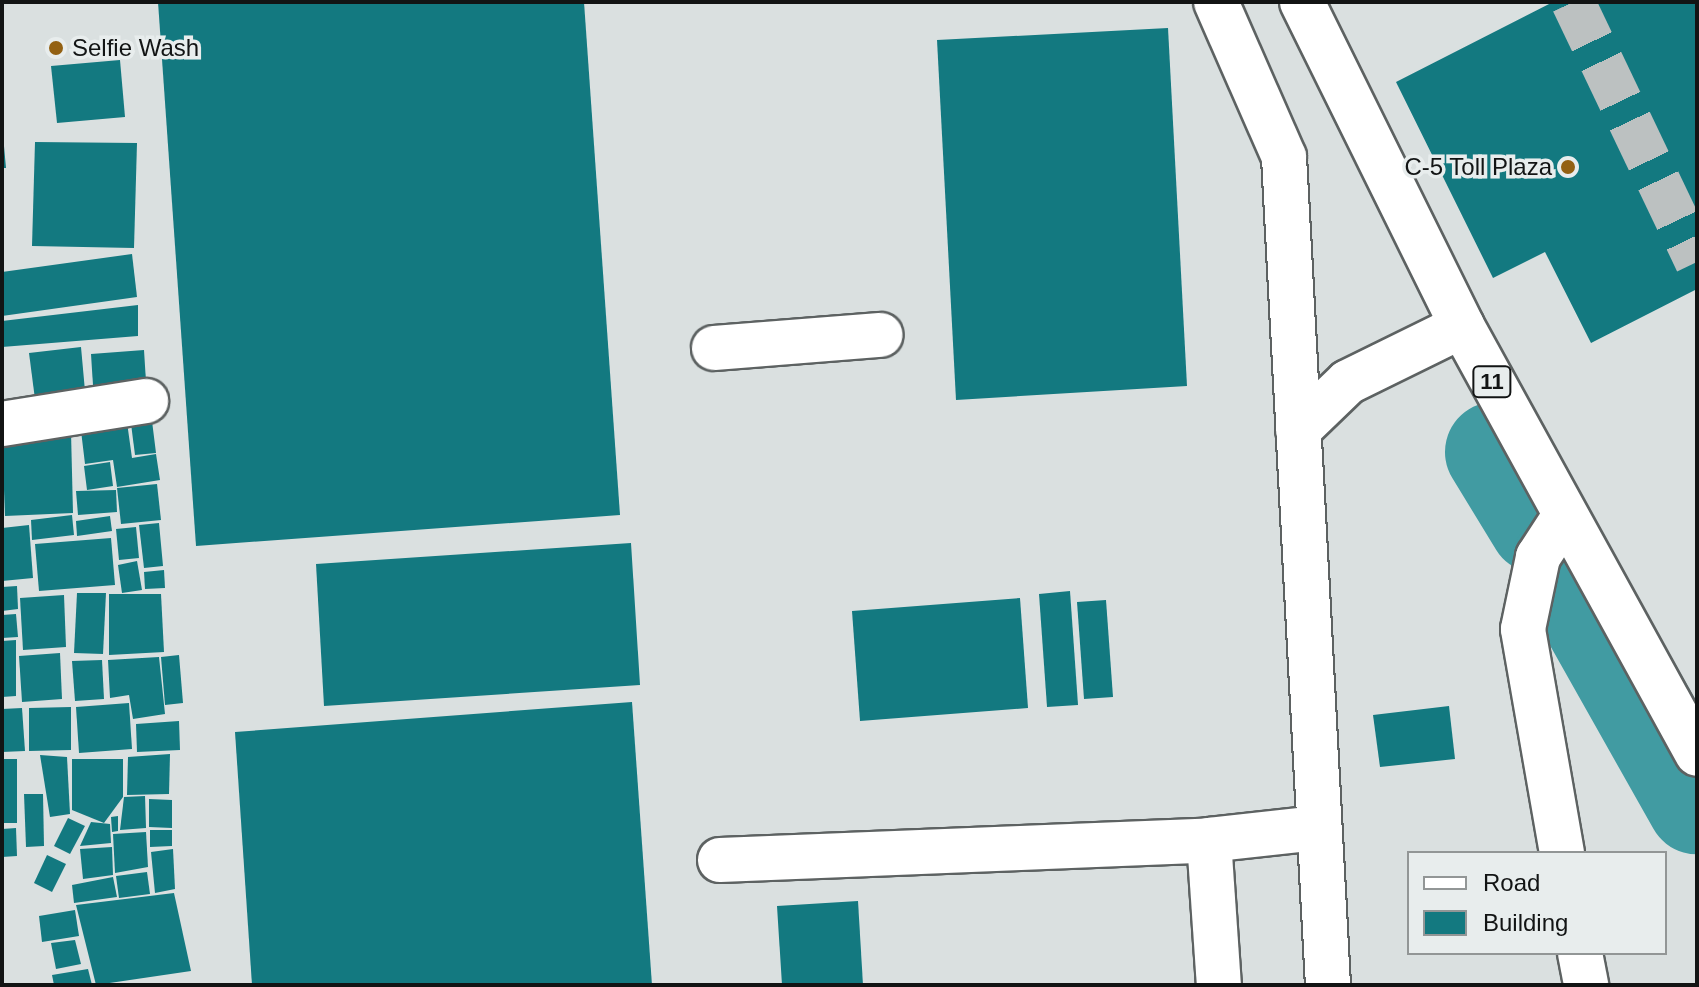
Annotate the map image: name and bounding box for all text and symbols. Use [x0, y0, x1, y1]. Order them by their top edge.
place label: Selfie Wash [72, 34, 199, 62]
marker: Selfie Wash [47, 39, 65, 57]
place label: C-5 Toll Plaza [1404, 153, 1552, 181]
marker: C-5 Toll Plaza [1559, 158, 1577, 176]
road number: 11 [1472, 364, 1512, 400]
legend [1407, 851, 1667, 955]
text: Road [1483, 869, 1540, 896]
text: Building [1483, 909, 1568, 936]

